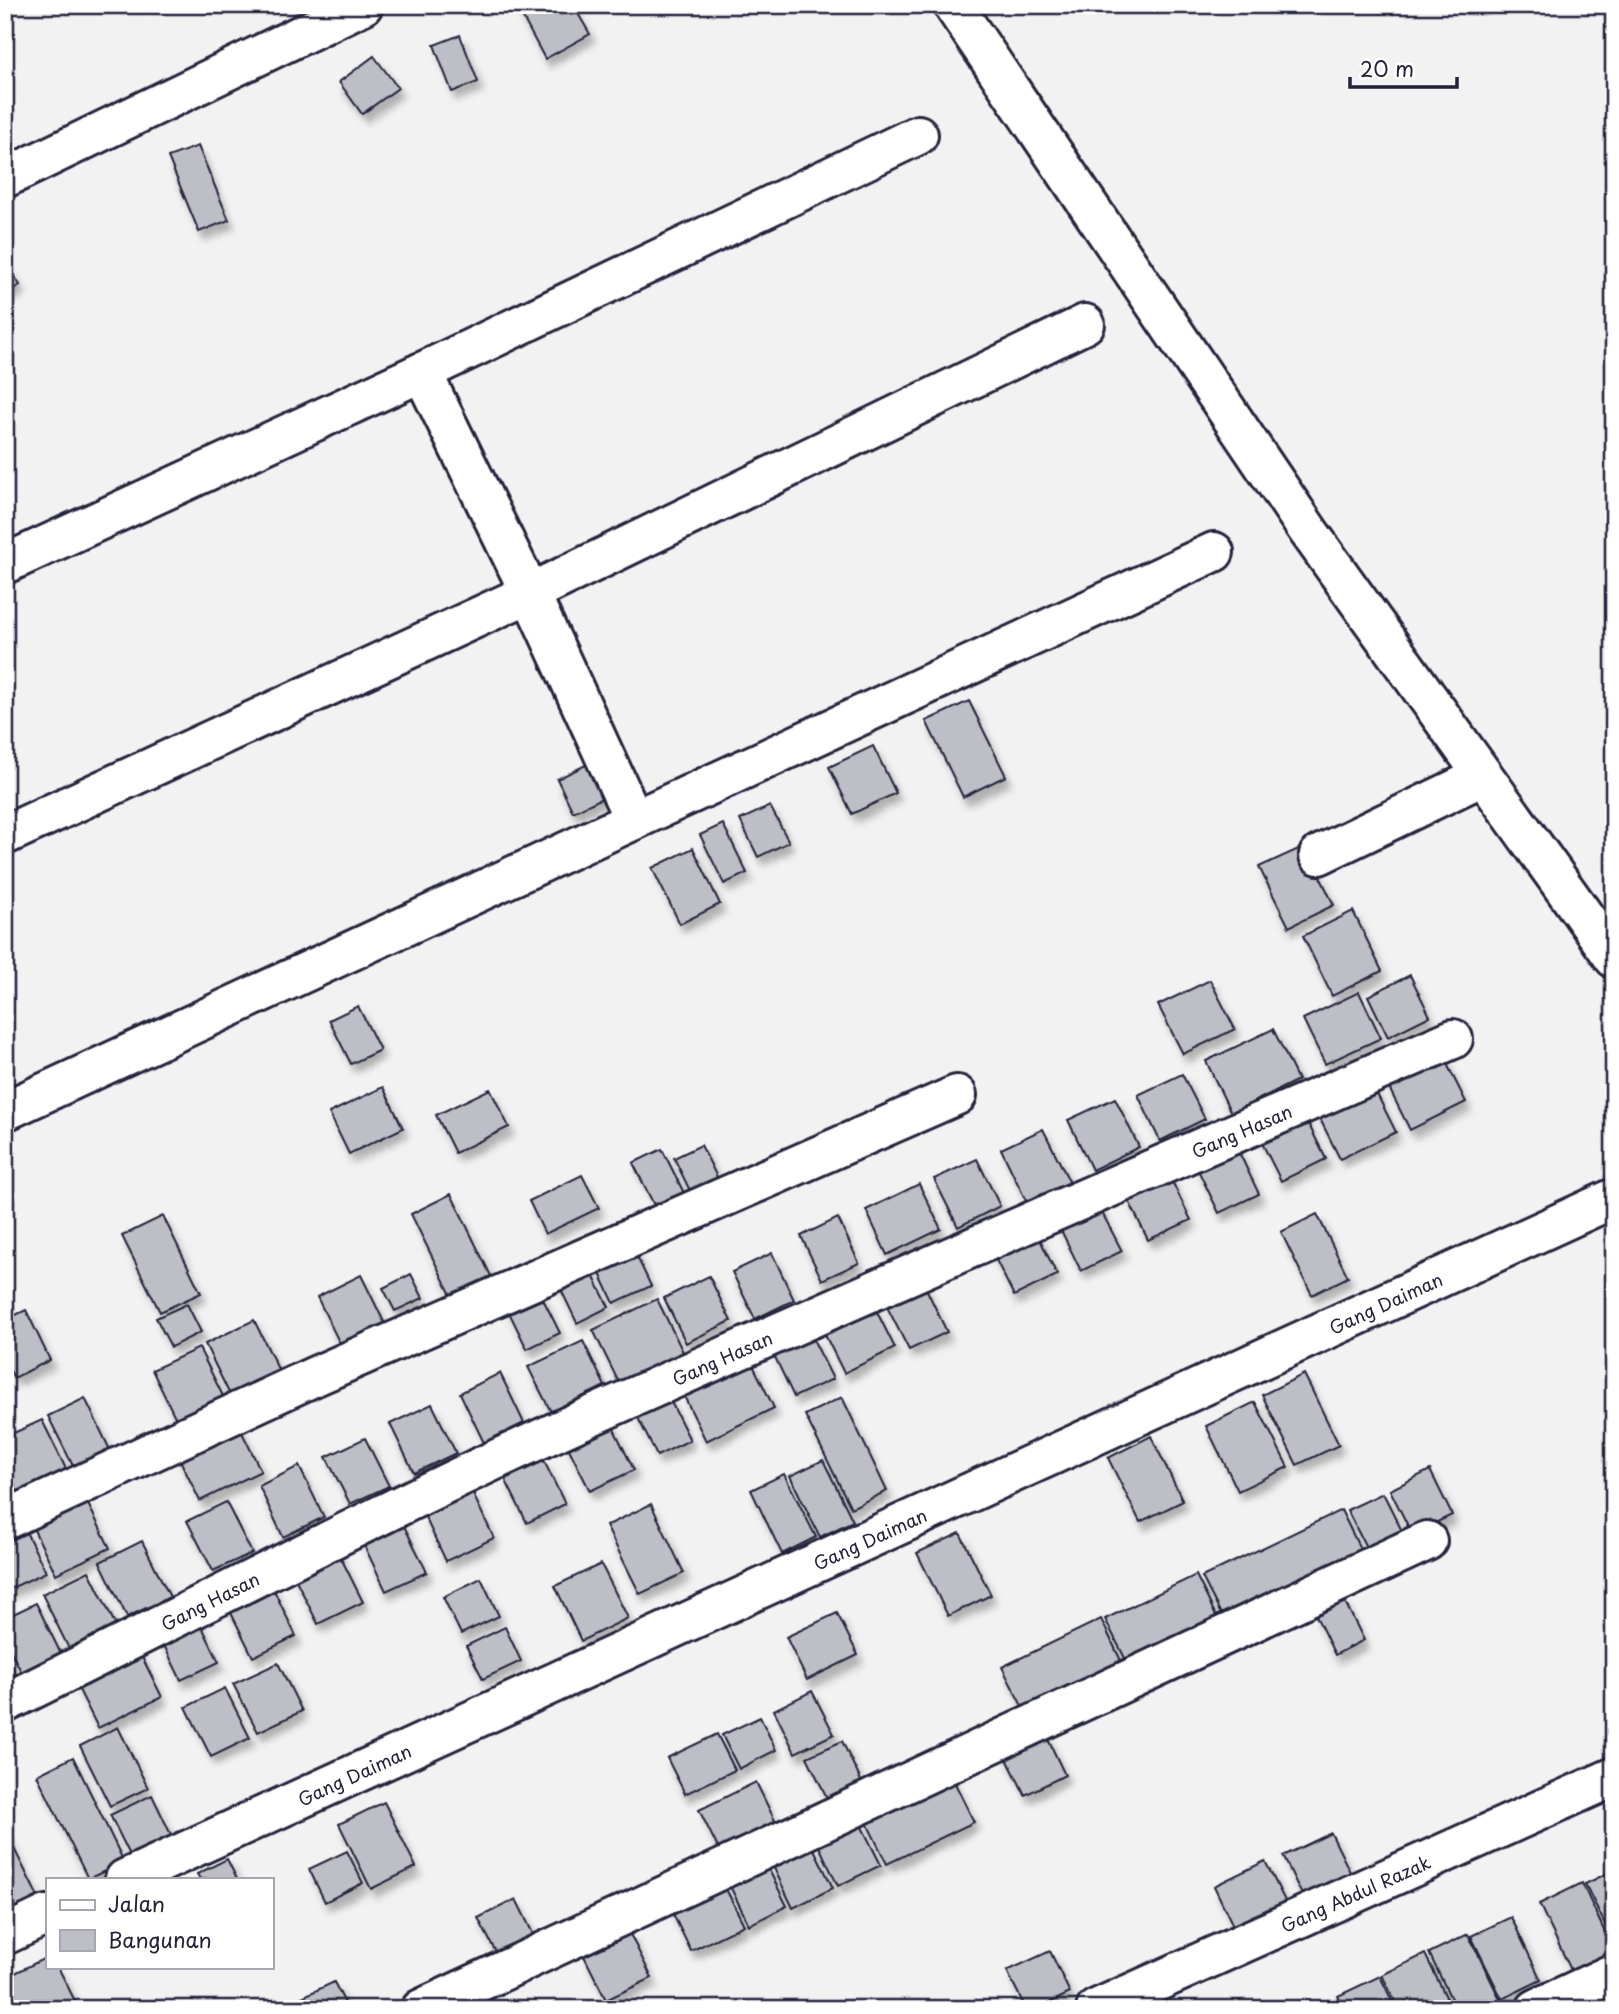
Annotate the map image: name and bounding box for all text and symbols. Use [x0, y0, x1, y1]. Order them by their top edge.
scale bar [1350, 46, 1456, 90]
text: 20 m [1360, 52, 1414, 84]
street label: Gang Hasan [1187, 1097, 1296, 1164]
street label: Gang Daiman [1324, 1265, 1447, 1340]
street label: Gang Hasan [668, 1324, 776, 1392]
street label: Gang Daiman [809, 1501, 931, 1576]
street label: Gang Hasan [156, 1564, 264, 1637]
street label: Gang Daiman [293, 1736, 415, 1812]
street label: Gang Abdul Razak [1276, 1848, 1434, 1938]
legend [46, 1878, 273, 1968]
text: Jalan [108, 1887, 165, 1919]
text: Bangunan [108, 1923, 212, 1955]

